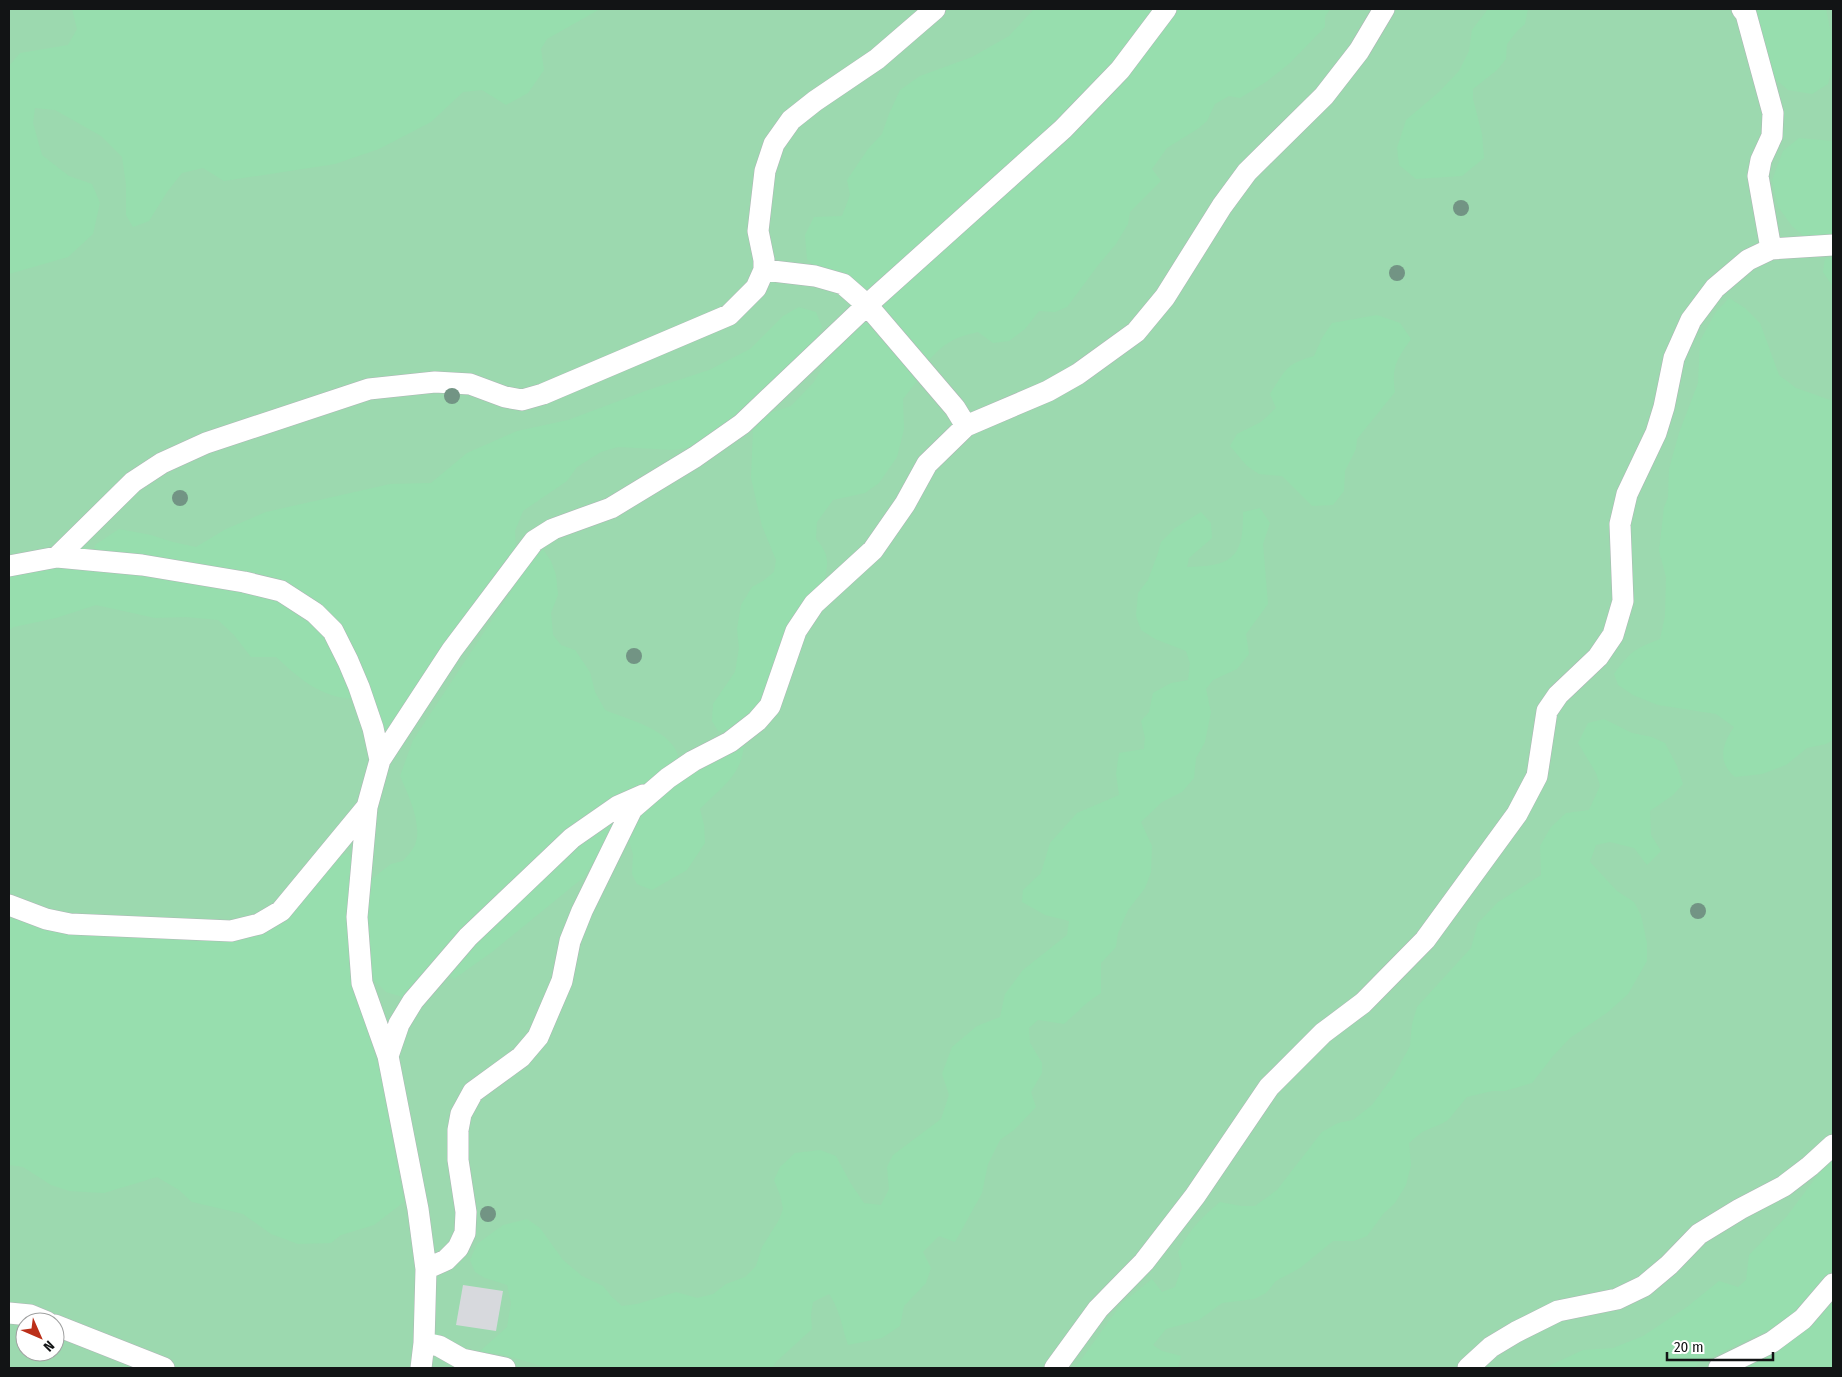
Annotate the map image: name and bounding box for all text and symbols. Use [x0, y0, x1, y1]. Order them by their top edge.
north arrow [15, 1312, 65, 1362]
scale bar [1667, 1330, 1773, 1362]
text: N [40, 1337, 58, 1355]
text: 20 m [1674, 1338, 1704, 1356]

